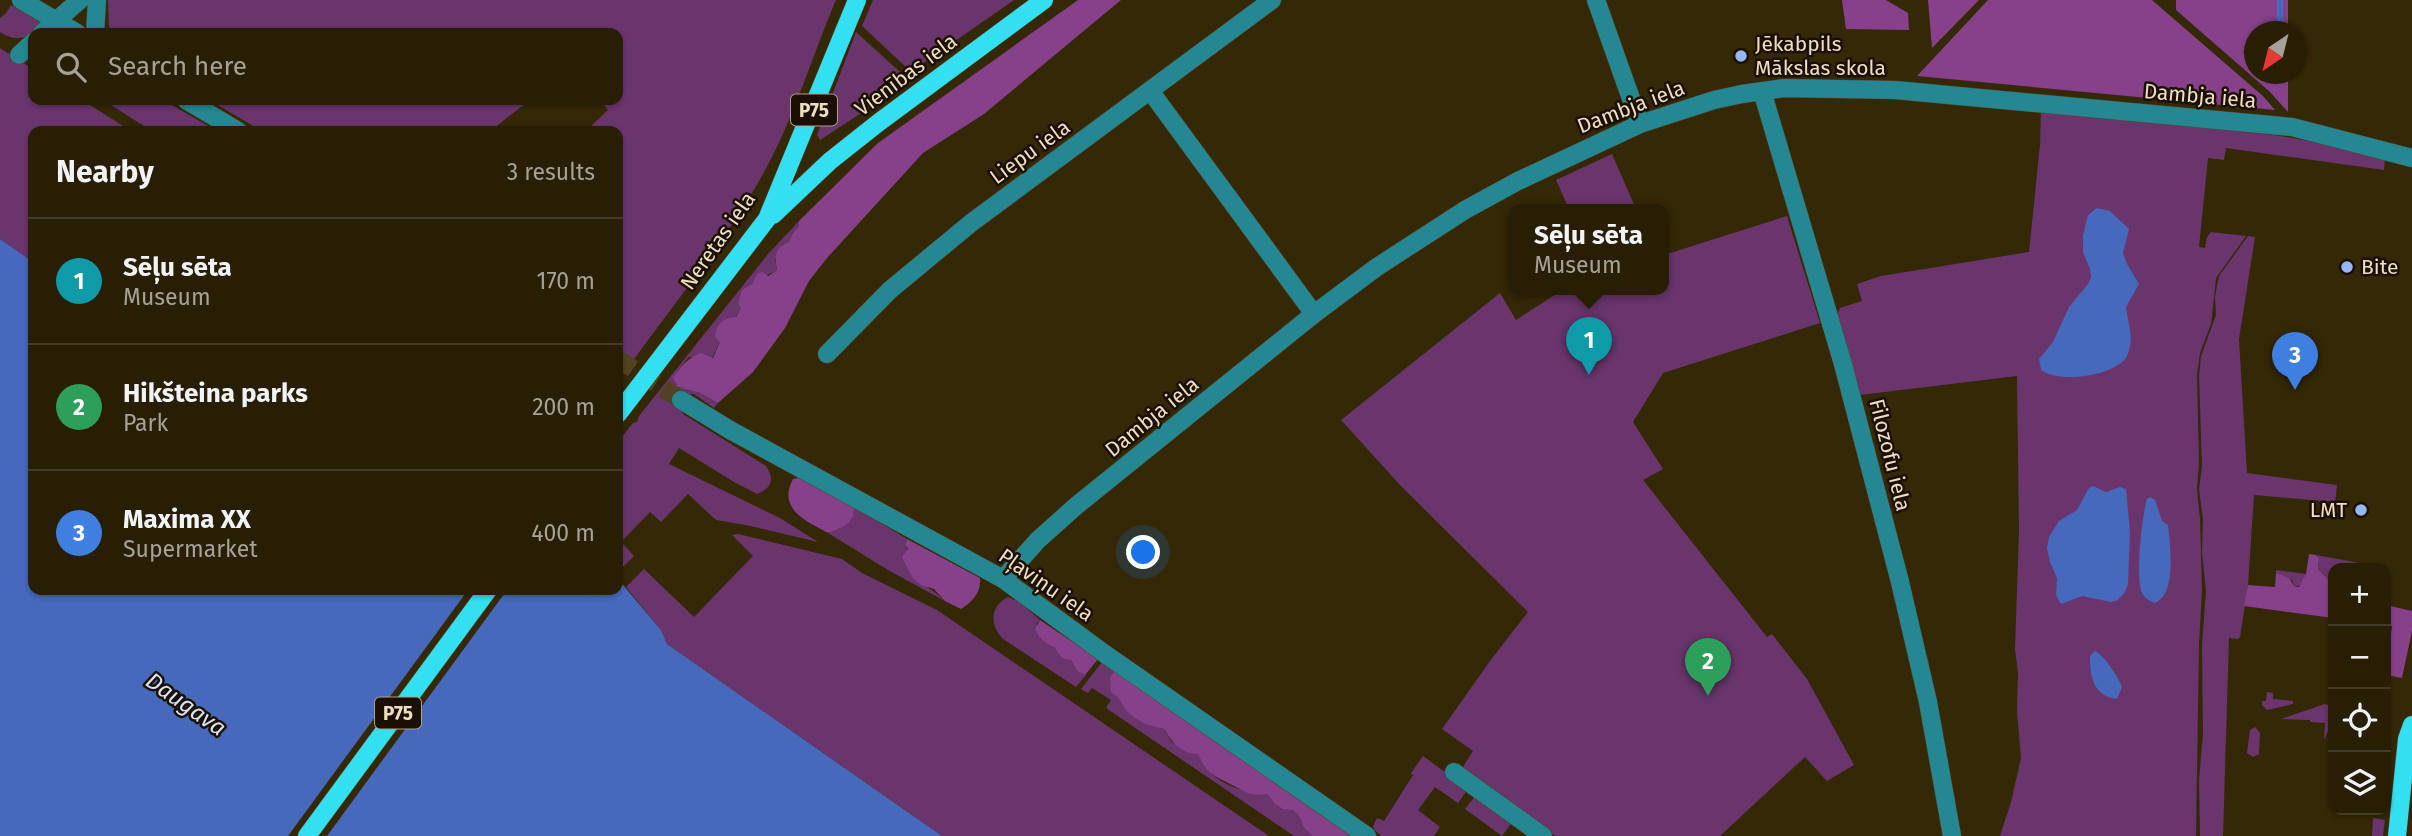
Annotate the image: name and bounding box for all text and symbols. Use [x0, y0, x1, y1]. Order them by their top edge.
north arrow [2244, 21, 2307, 84]
search box [28, 28, 623, 105]
street label: Vienības iela [850, 28, 962, 122]
place label: Jēkabpils Mākslas skola [1755, 31, 1886, 81]
icon: search [52, 48, 90, 86]
marker: Jēkabpils Mākslas skola [1733, 48, 1749, 64]
text: Search here [108, 51, 247, 82]
street label: Dambja iela [1574, 75, 1688, 139]
street label: Dambja iela [2143, 78, 2257, 114]
road number: P75 [791, 94, 837, 125]
street label: Liepu iela [985, 114, 1075, 190]
text: Nearby [56, 154, 154, 190]
text: 3 results [507, 158, 595, 186]
street label: Neretas iela [675, 187, 761, 295]
popup [1508, 204, 1669, 295]
text: Sēļu sēta [1534, 220, 1643, 251]
text: Museum [1534, 251, 1622, 279]
text: Sēļu sēta [123, 252, 232, 283]
place label: Bite [2361, 254, 2398, 280]
marker: Bite [2339, 259, 2355, 275]
text: 1 [74, 267, 84, 295]
text: 170 m [536, 267, 595, 295]
text: Museum [123, 283, 211, 311]
pin: 1 [1566, 317, 1612, 375]
pin: 3 [2272, 332, 2318, 390]
street label: Dambja iela [1100, 371, 1204, 463]
text: Hikšteina parks [123, 378, 308, 409]
text: 2 [73, 393, 85, 421]
text: 200 m [532, 393, 595, 421]
street label: Filozofu iela [1864, 396, 1916, 514]
text: Park [123, 409, 168, 437]
place label: LMT [2310, 497, 2347, 523]
marker: LMT [2353, 502, 2369, 518]
text: Maxima XX [123, 504, 251, 535]
text: 3 [73, 519, 85, 547]
text: 400 m [531, 519, 595, 547]
text: Supermarket [123, 535, 258, 563]
your location [1126, 535, 1160, 569]
street label: Pļaviņu iela [993, 543, 1099, 627]
map controls [2328, 563, 2391, 815]
button: + [2328, 563, 2391, 626]
button: − [2328, 626, 2391, 689]
pin: 2 [1685, 638, 1731, 696]
water label: Daugava [140, 666, 232, 742]
button: locate [2328, 689, 2391, 752]
road number: P75 [375, 698, 421, 728]
button: layers [2328, 752, 2391, 815]

